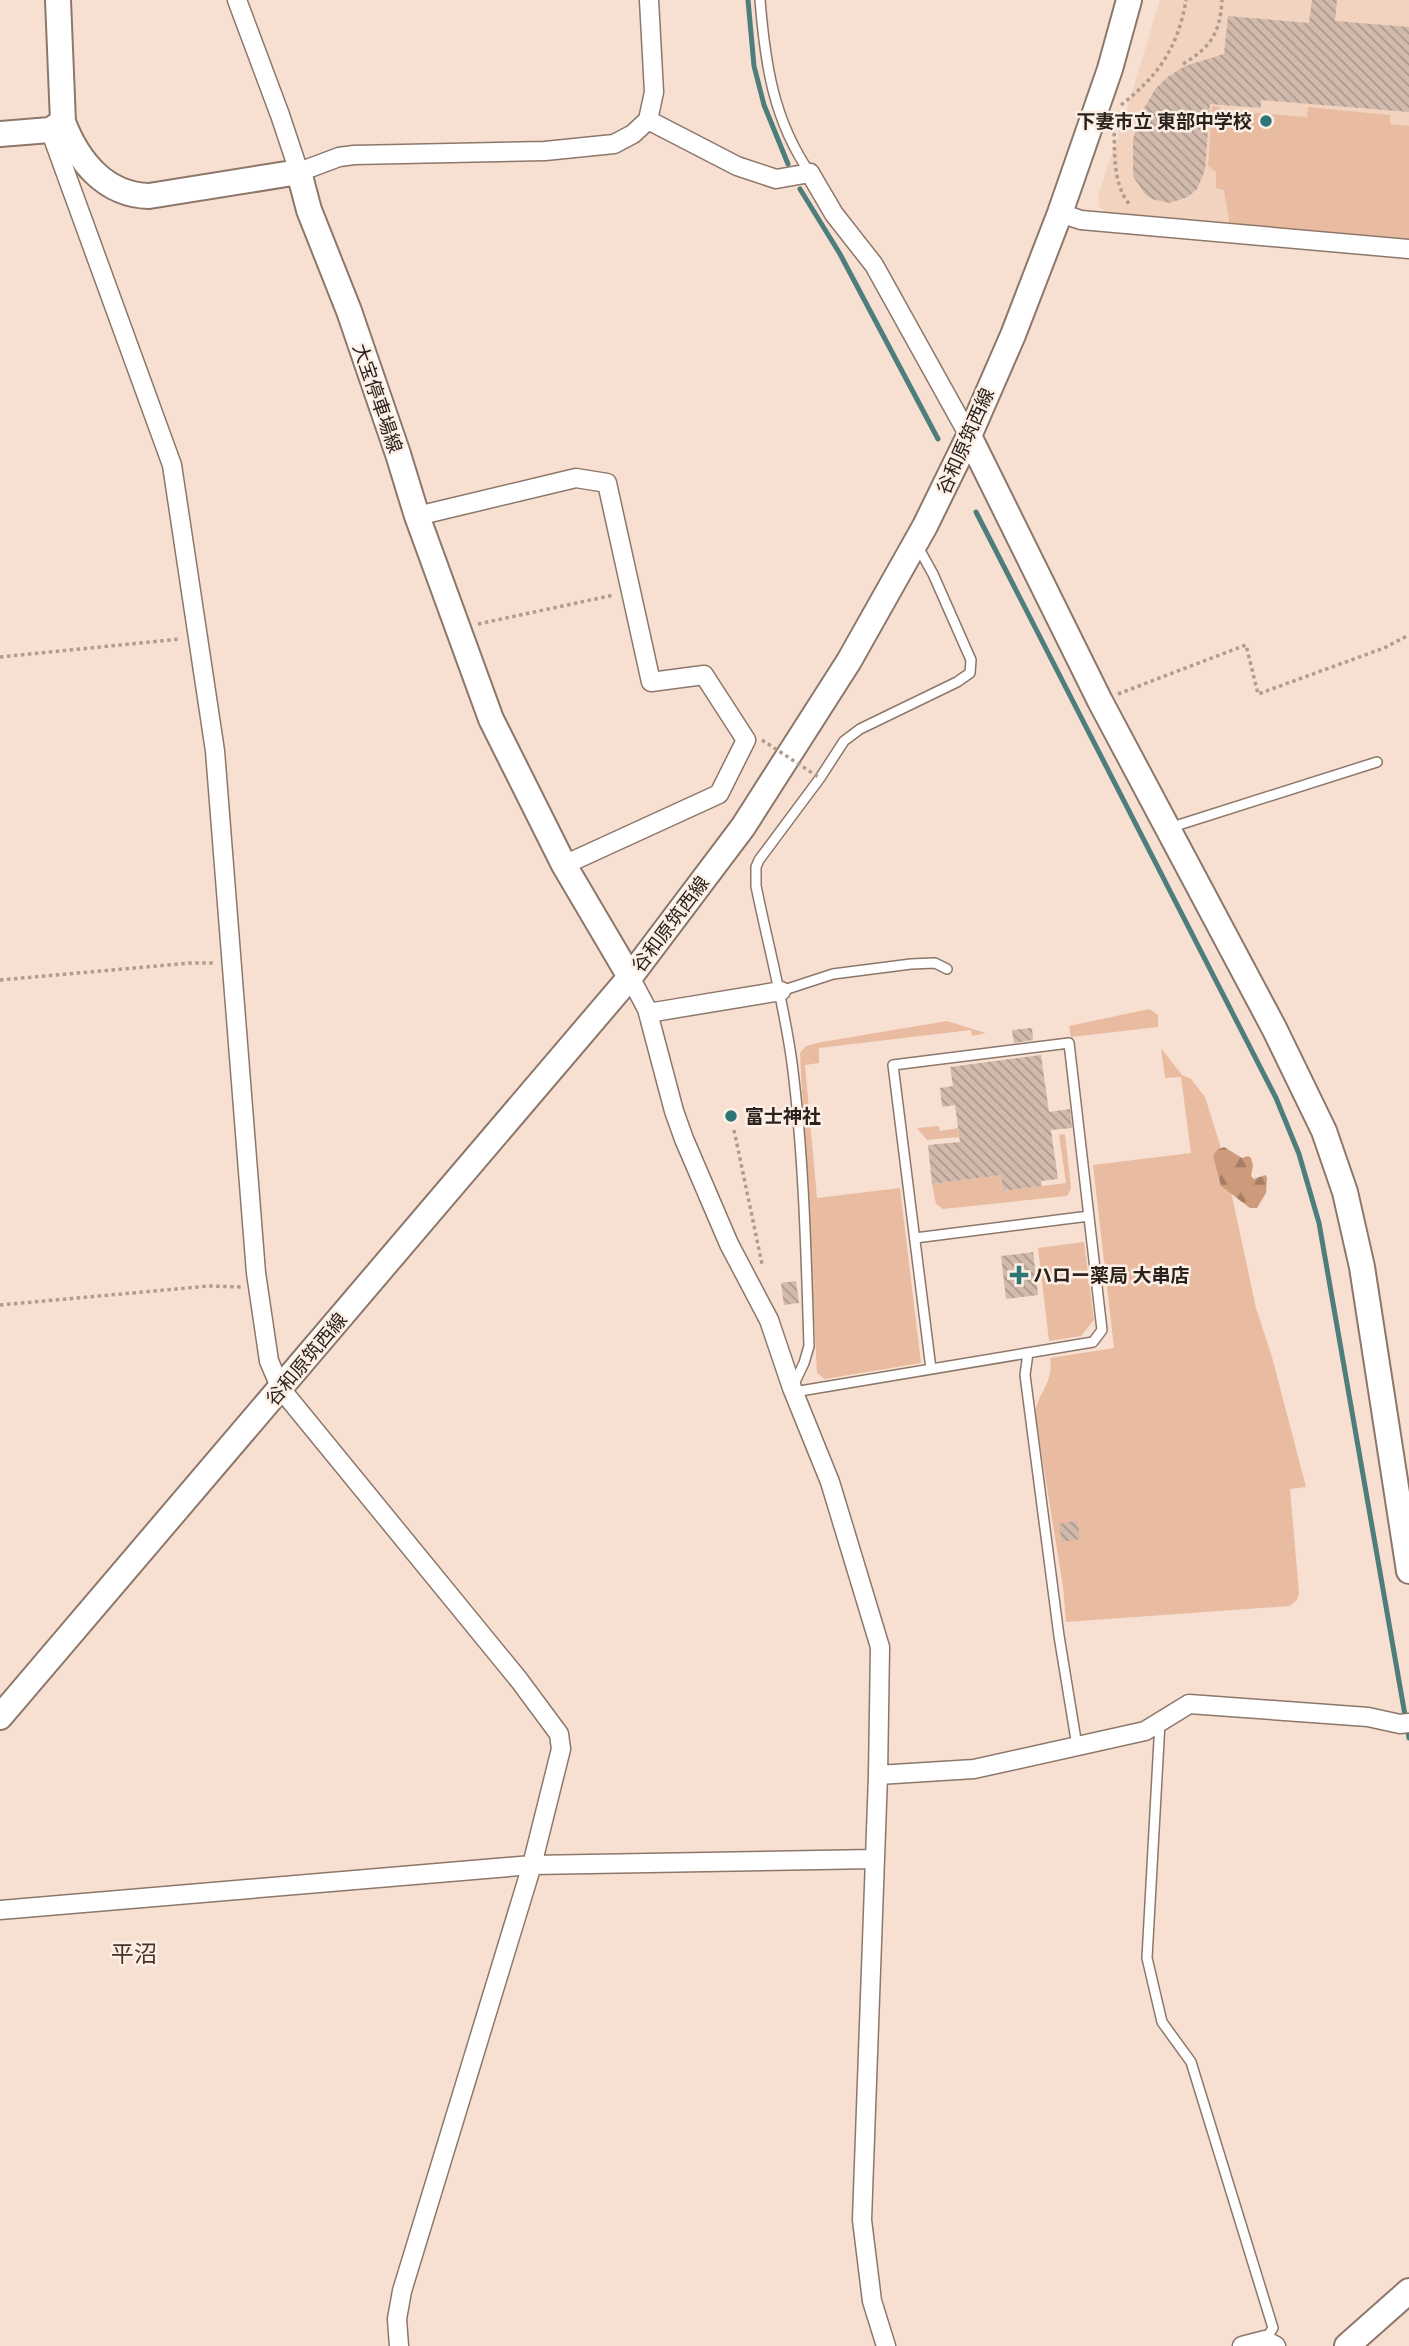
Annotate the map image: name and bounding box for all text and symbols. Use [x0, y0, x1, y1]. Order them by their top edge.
place label: 下妻市立 東部中学校 [1076, 110, 1252, 133]
marker: 下妻市立 東部中学校 [1258, 113, 1274, 129]
street label: 大宝停車場線 [348, 341, 407, 456]
street label: 谷和原筑西線 [932, 384, 999, 498]
street label: 谷和原筑西線 [627, 872, 714, 977]
place label: 富士神社 [745, 1105, 821, 1128]
marker: 富士神社 [723, 1108, 739, 1124]
place label: ハロー薬局 大串店 [1033, 1264, 1190, 1287]
marker: ハロー薬局 大串店 [1011, 1267, 1027, 1283]
street label: 谷和原筑西線 [261, 1308, 352, 1410]
district label: 平沼 [111, 1940, 157, 1968]

